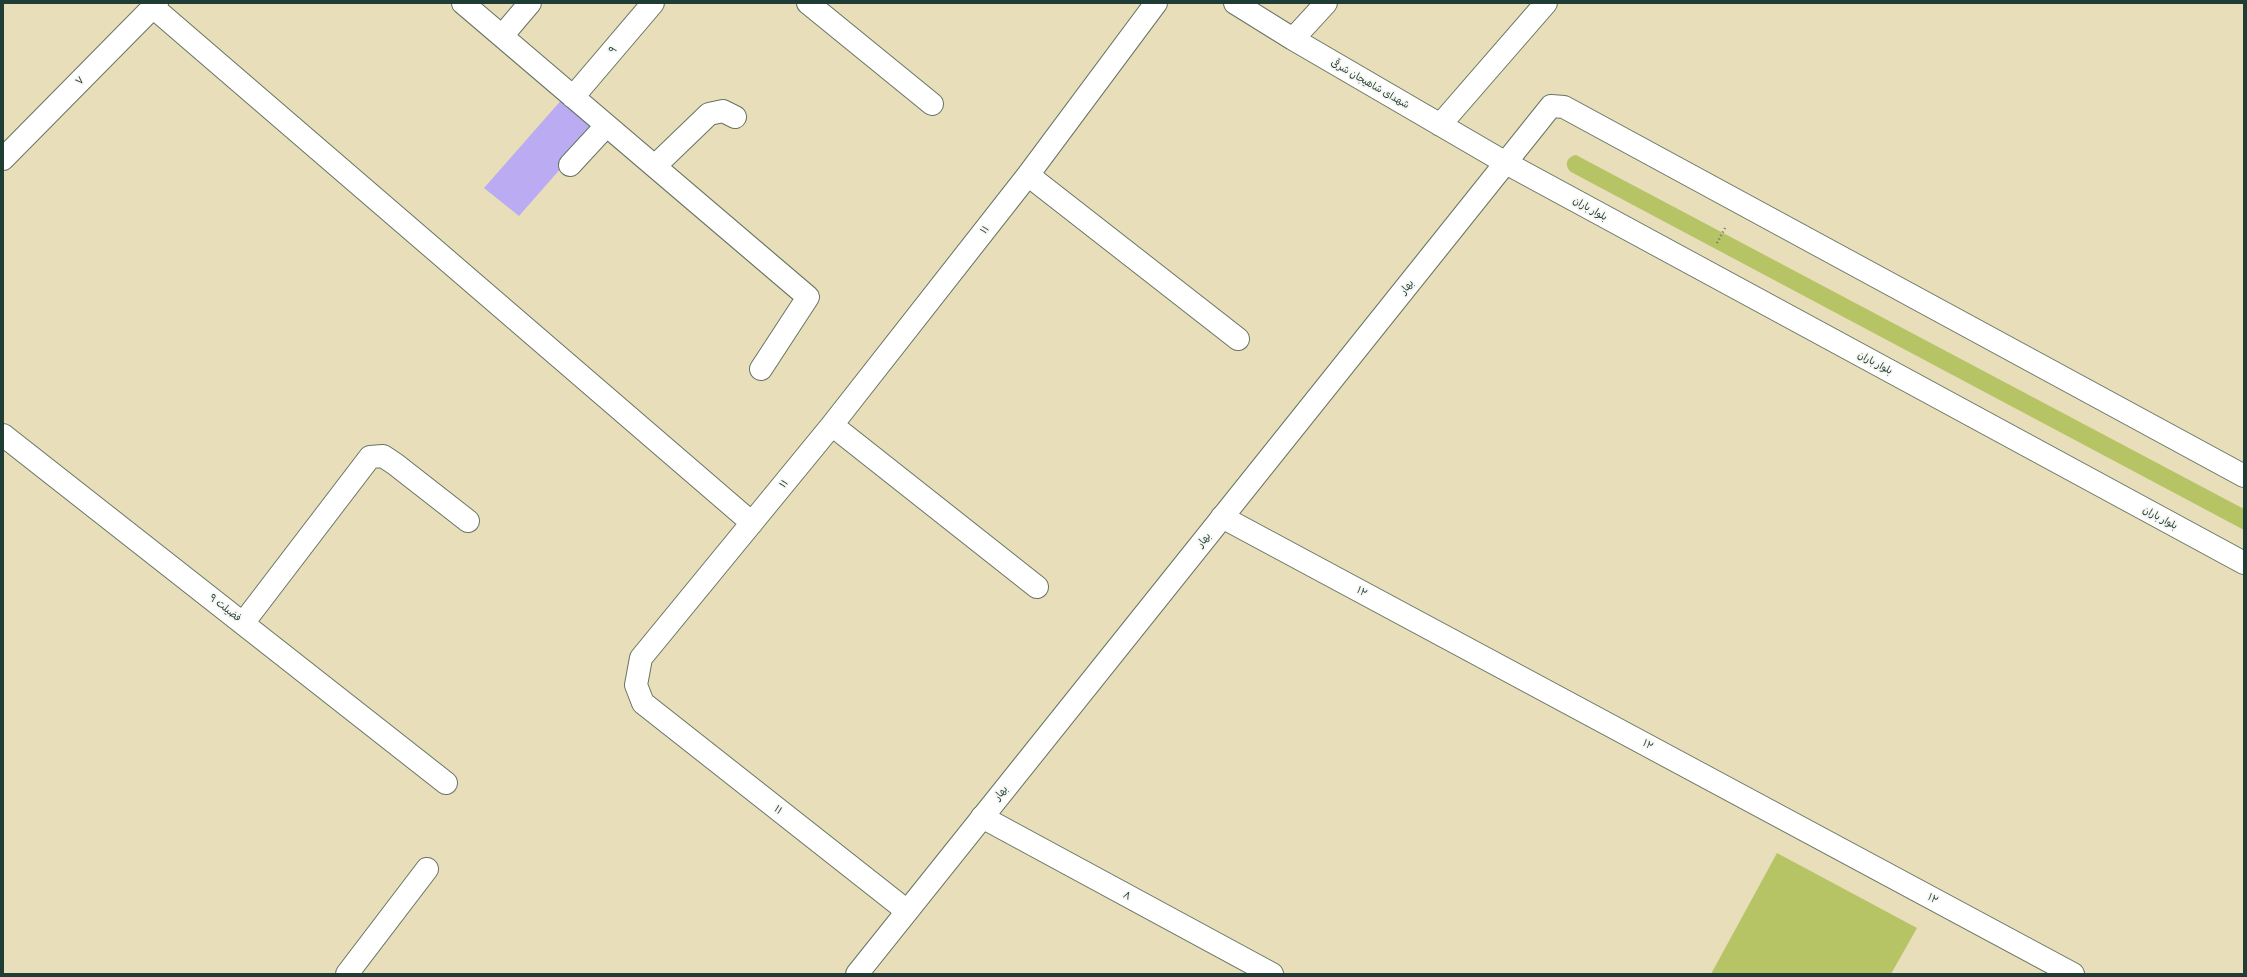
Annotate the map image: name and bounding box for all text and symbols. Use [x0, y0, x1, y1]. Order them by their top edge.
street label: ۹ [606, 44, 620, 56]
street label: شهدای شاهیجان شرقی [1329, 57, 1411, 111]
street label: ۷ [73, 74, 87, 88]
street label: بلوار باران [1571, 195, 1609, 223]
street label: ۱۱ [978, 223, 992, 237]
street label: بهار [1398, 277, 1416, 297]
street label: بلوار باران [1856, 349, 1894, 377]
street label: ۱۱ [777, 477, 791, 491]
street label: بلوار باران [2141, 504, 2179, 532]
street label: بهار [1195, 530, 1213, 550]
street label: ۱۲ [1355, 584, 1369, 600]
street label: فضیلت ۹ [207, 592, 243, 624]
street label: ۱۲ [1641, 737, 1655, 753]
street label: بهار [992, 783, 1010, 803]
street label: ۱۱ [771, 803, 785, 817]
street label: ۸ [1121, 889, 1133, 903]
street label: ۱۲ [1926, 891, 1940, 907]

